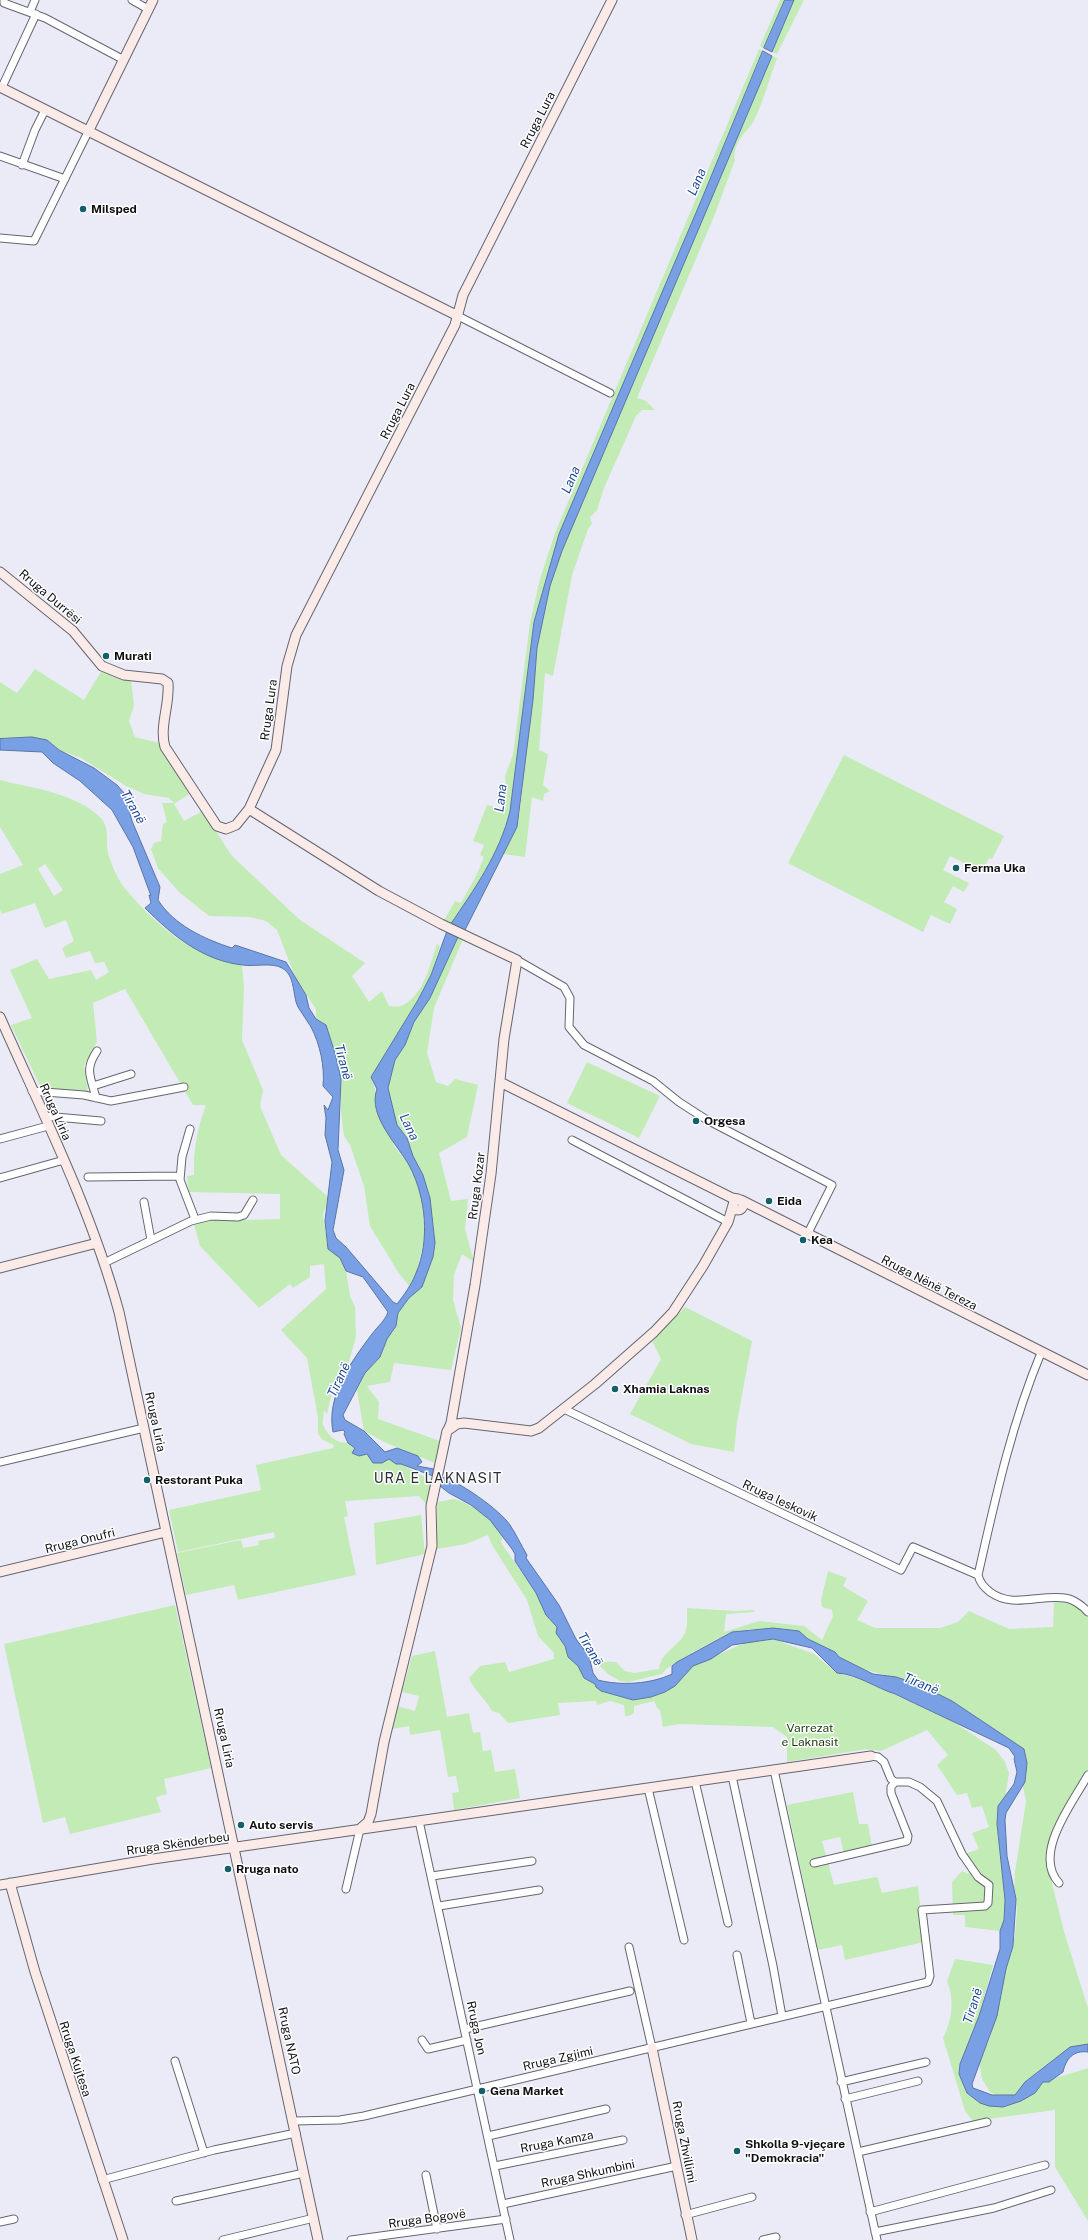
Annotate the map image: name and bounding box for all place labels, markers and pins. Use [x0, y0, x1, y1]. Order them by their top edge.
place label: Milsped [91, 202, 137, 216]
marker: Milsped [78, 204, 88, 214]
place label: Murati [114, 649, 152, 663]
marker: Murati [101, 651, 111, 661]
place label: Ferma Uka [964, 861, 1025, 875]
marker: Ferma Uka [951, 863, 961, 873]
place label: Orgesa [704, 1114, 745, 1128]
marker: Orgesa [691, 1116, 701, 1126]
place label: Eida [777, 1194, 802, 1208]
marker: Eida [764, 1196, 774, 1206]
place label: Kea [811, 1233, 833, 1247]
marker: Kea [798, 1235, 808, 1245]
place label: Xhamia Laknas [623, 1382, 710, 1396]
marker: Xhamia Laknas [610, 1384, 620, 1394]
place label: Restorant Puka [155, 1473, 243, 1487]
marker: Restorant Puka [142, 1475, 152, 1485]
place label: Auto servis [249, 1818, 313, 1832]
marker: Auto servis [236, 1820, 246, 1830]
place label: Rruga nato [236, 1862, 299, 1876]
marker: Rruga nato [223, 1864, 233, 1874]
place label: Gena Market [490, 2084, 564, 2098]
marker: Gena Market [477, 2086, 487, 2096]
place label: Shkolla 9-vjeçare "Demokracia" [745, 2137, 845, 2165]
marker: Shkolla 9-vjeçare "Demokracia" [732, 2146, 742, 2156]

